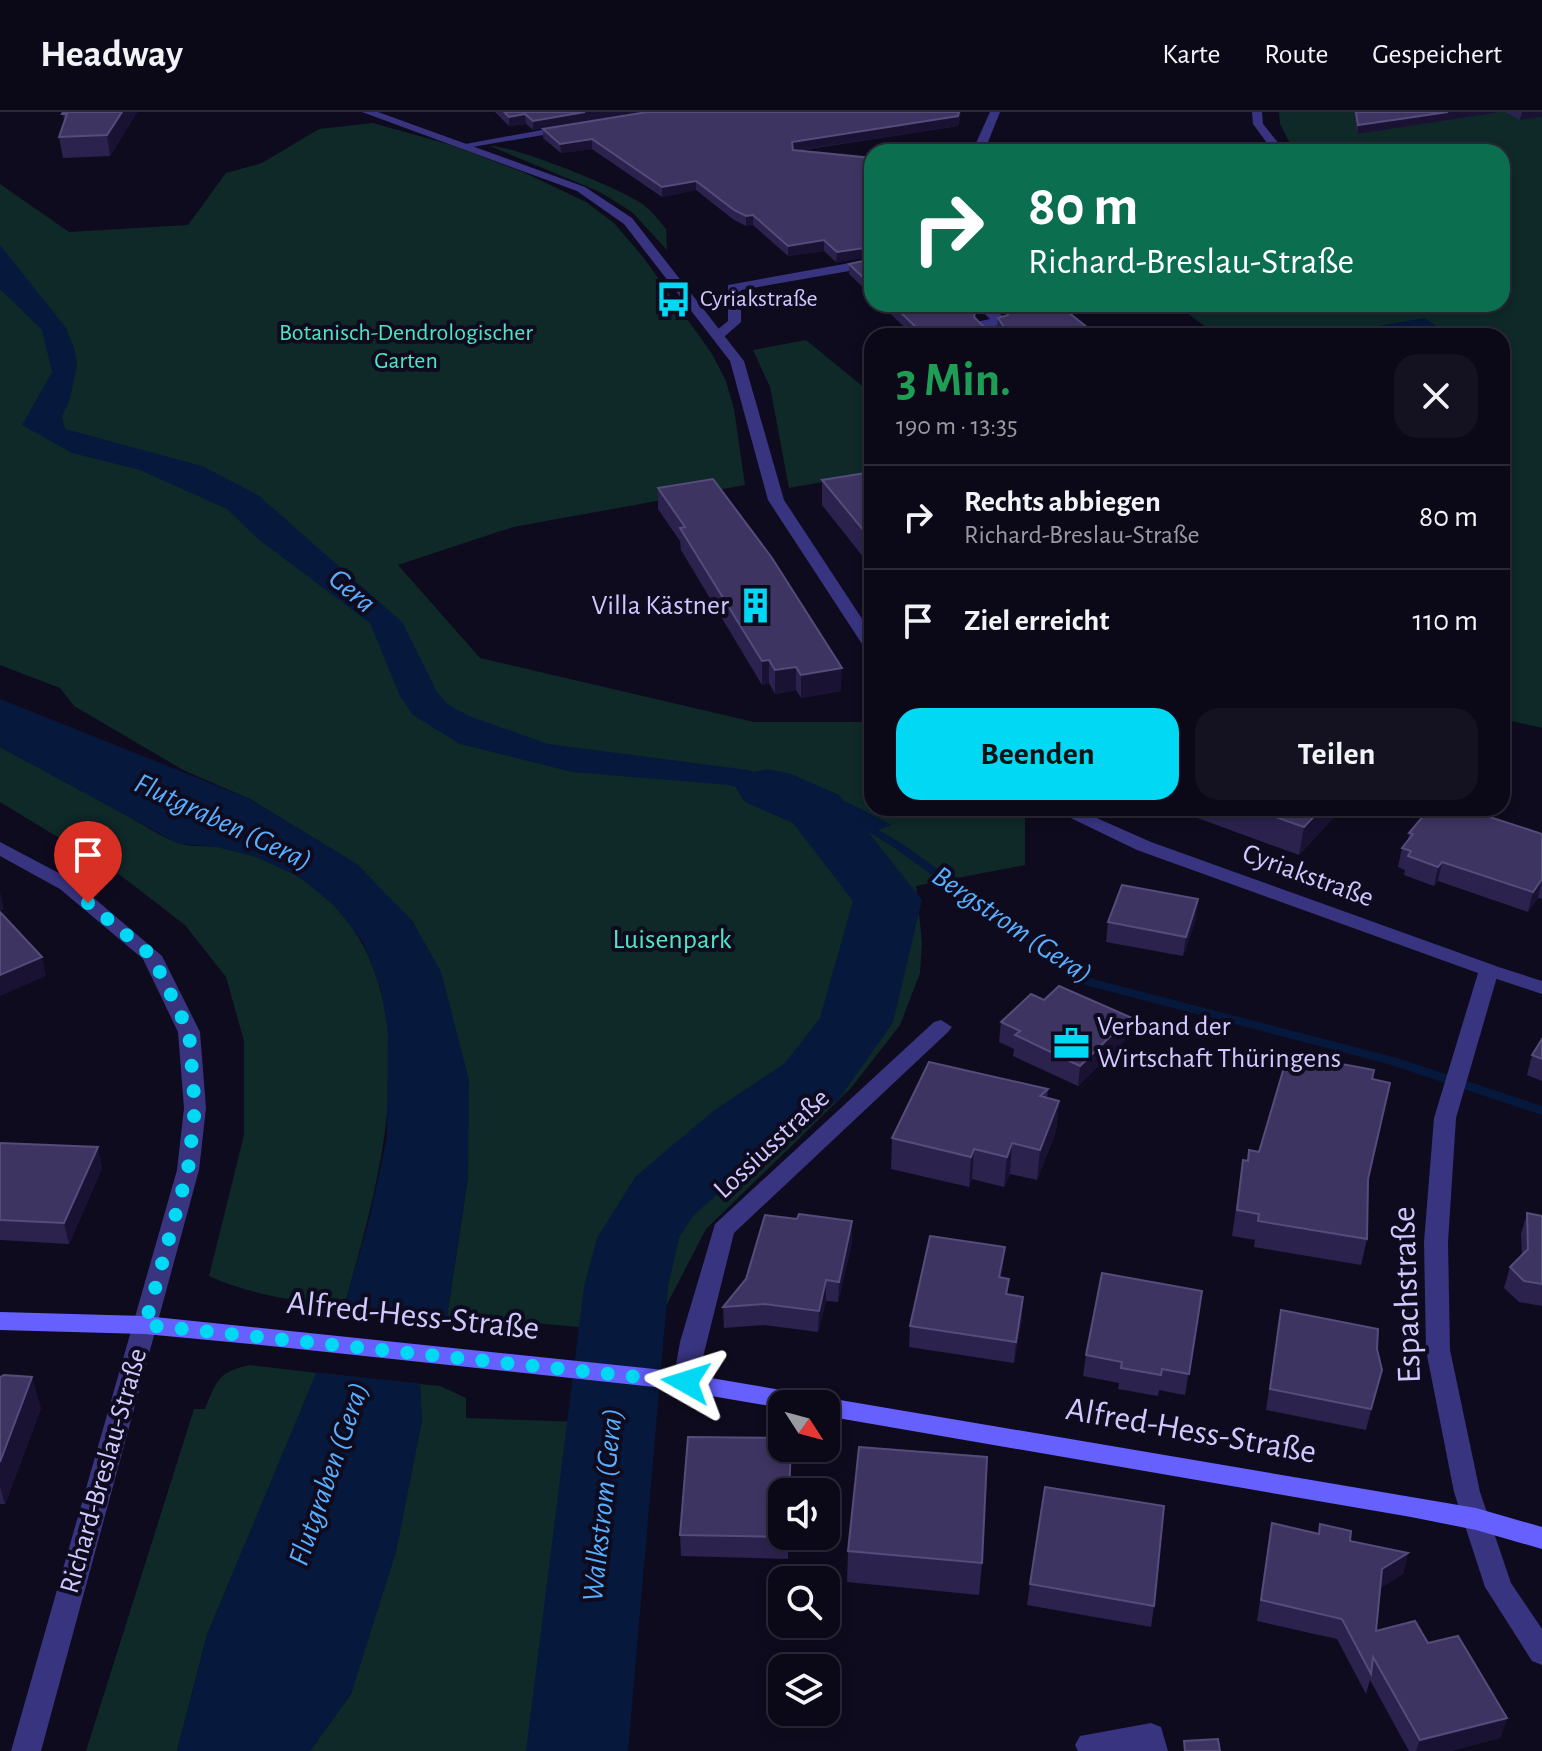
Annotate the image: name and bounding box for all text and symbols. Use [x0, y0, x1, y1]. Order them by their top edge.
text: Headway [40, 36, 183, 74]
text: Karte [1162, 41, 1220, 69]
text: Route [1264, 41, 1328, 69]
text: Gespeichert [1372, 41, 1502, 69]
icon: right [896, 176, 1000, 280]
text: 80 m [1028, 179, 1138, 235]
text: Richard-Breslau-Straße [1028, 244, 1354, 280]
bus stop icon: Cyriakstraße [655, 280, 693, 318]
place label: Cyriakstraße [700, 287, 818, 311]
park label: Botanisch-Dendrologischer Garten [279, 321, 533, 373]
button: close [1394, 354, 1478, 438]
text: 3 Min. [896, 357, 1011, 405]
text: 190 m · 13:35 [896, 413, 1018, 439]
text: Rechts abbiegen [964, 487, 1161, 517]
icon: right [896, 495, 940, 539]
text: 80 m [1419, 502, 1478, 532]
text: Richard-Breslau-Straße [964, 522, 1200, 548]
water label: Gera [323, 563, 381, 619]
building icon: Villa Kästner [736, 587, 774, 625]
place label: Villa Kästner [591, 592, 729, 620]
icon: arrive [896, 599, 940, 643]
text: Ziel erreicht [964, 606, 1109, 636]
text: 110 m [1413, 606, 1478, 636]
button: Beenden [896, 708, 1179, 800]
button: Teilen [1195, 708, 1478, 800]
water label: Flutgraben (Gera) [130, 768, 316, 876]
pin [54, 821, 122, 903]
icon: arrive [66, 833, 110, 877]
street label: Cyriakstraße [1239, 839, 1377, 913]
water label: Bergstrom (Gera) [927, 861, 1097, 989]
park label: Luisenpark [612, 926, 732, 954]
place label: Verband der Wirtschaft Thüringens [1097, 1013, 1341, 1073]
office icon: Verband der Wirtschaft Thüringens [1052, 1024, 1090, 1062]
street label: Lossiusstraße [709, 1084, 835, 1204]
street label: Espachstraße [1387, 1206, 1427, 1384]
street label: Alfred-Hess-Straße [285, 1286, 541, 1346]
position arrow [644, 1340, 728, 1424]
street label: Richard-Breslau-Straße [56, 1345, 152, 1597]
water label: Flutgraben (Gera) [284, 1379, 374, 1569]
north arrow [768, 1390, 840, 1462]
map controls [768, 1390, 840, 1726]
street label: Alfred-Hess-Straße [1063, 1392, 1319, 1470]
water label: Walkstrom (Gera) [578, 1407, 628, 1603]
button: sound [768, 1478, 840, 1550]
button: search [768, 1566, 840, 1638]
button: layers [768, 1654, 840, 1726]

